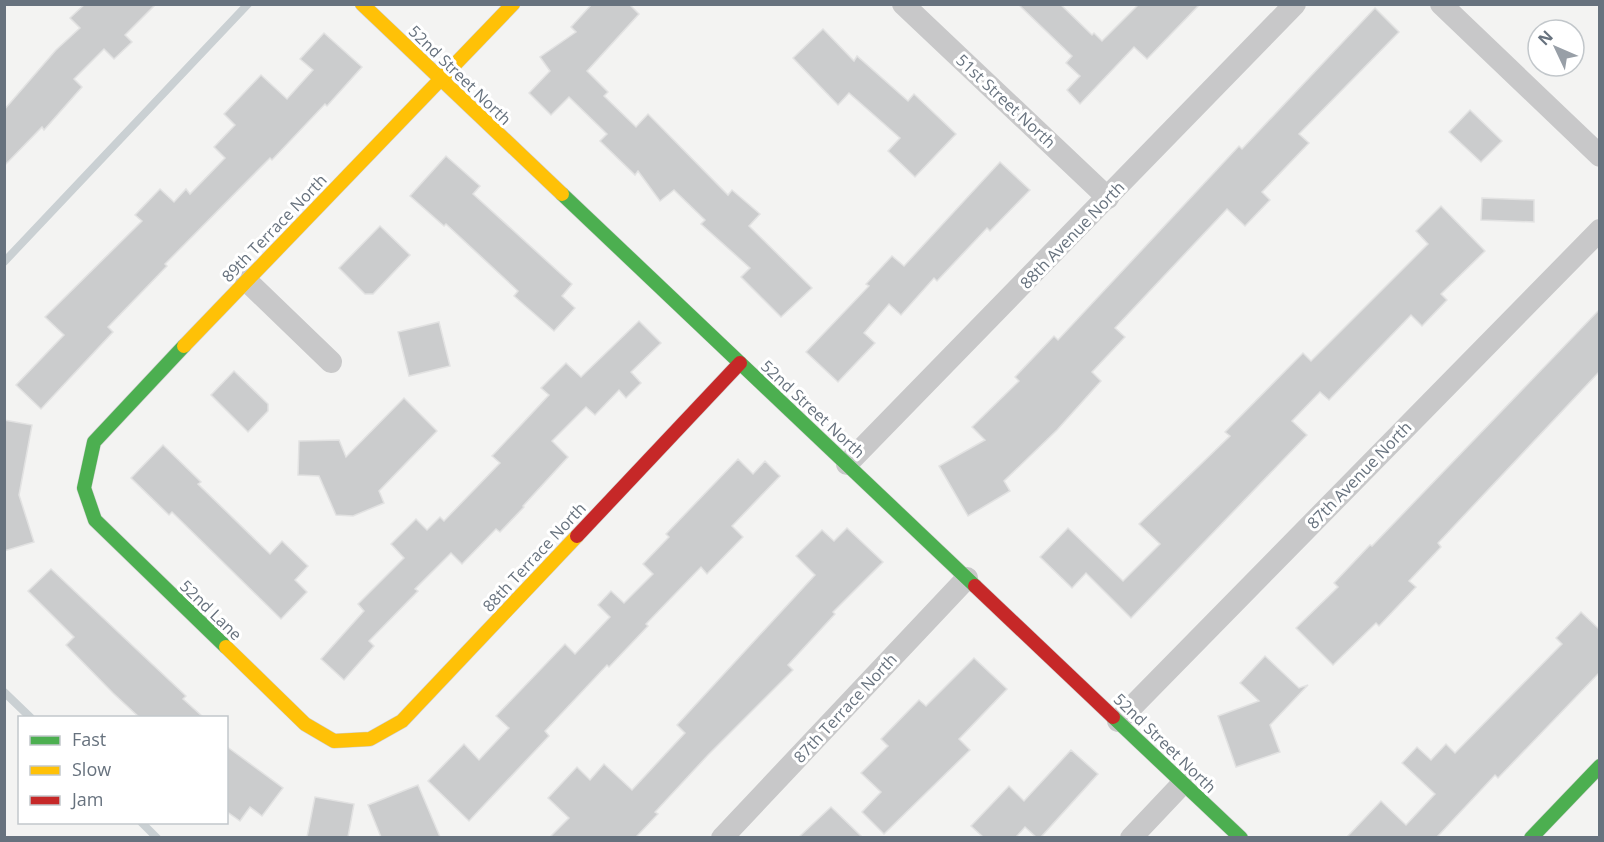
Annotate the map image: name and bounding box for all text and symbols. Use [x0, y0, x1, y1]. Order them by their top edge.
north arrow [1526, 18, 1586, 78]
street label: 52nd Street North [404, 20, 516, 130]
text: N [1533, 25, 1558, 50]
street label: 51st Street North [952, 49, 1060, 153]
street label: 89th Terrace North [217, 169, 331, 287]
street label: 88th Avenue North [1015, 176, 1129, 294]
street label: 52nd Street North [756, 355, 870, 463]
street label: 87th Avenue North [1302, 416, 1416, 534]
street label: 88th Terrace North [477, 497, 591, 617]
street label: 52nd Lane [175, 575, 247, 645]
street label: 87th Terrace North [788, 648, 902, 768]
street label: 52nd Street North [1109, 688, 1221, 798]
legend [18, 716, 228, 824]
text: Fast [72, 727, 106, 751]
text: Slow [72, 757, 111, 781]
text: Jam [70, 787, 104, 811]

